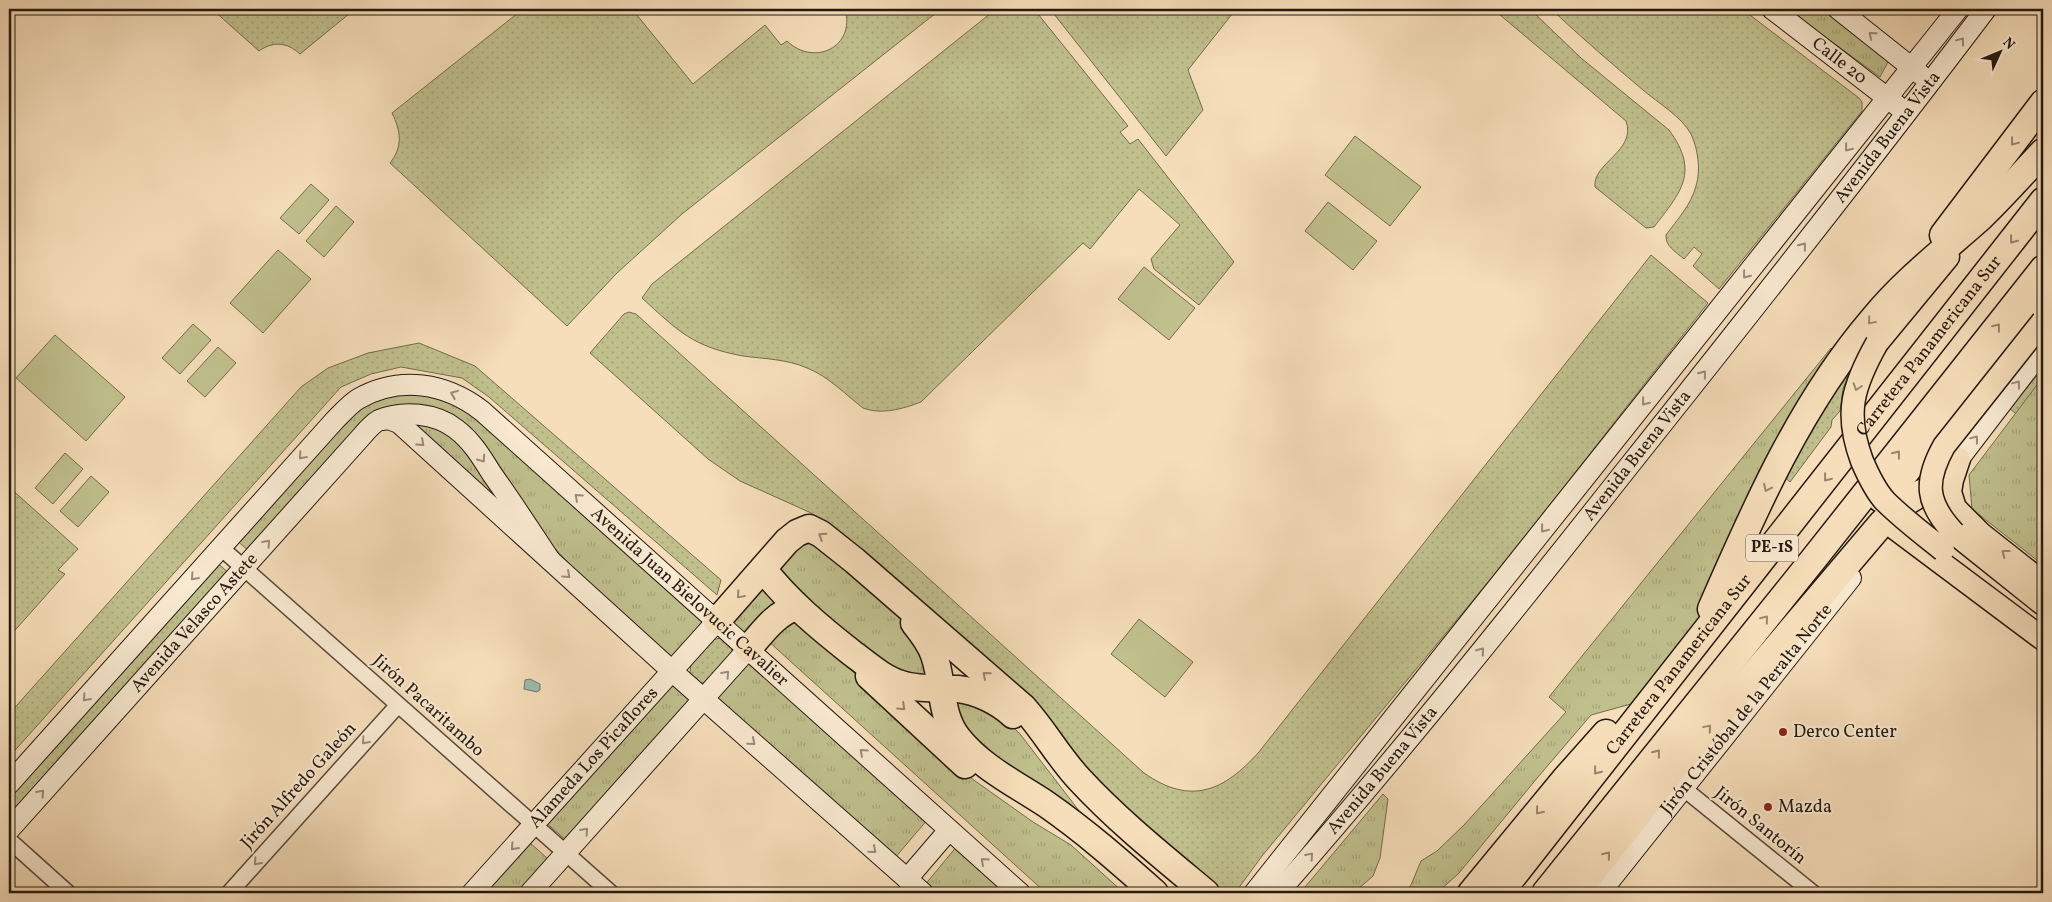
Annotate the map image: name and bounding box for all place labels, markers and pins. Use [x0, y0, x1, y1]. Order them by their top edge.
place label: Derco Center [1793, 720, 1897, 745]
marker: Derco Center [1777, 726, 1789, 738]
place label: Mazda [1778, 795, 1832, 820]
marker: Mazda [1762, 801, 1774, 813]

